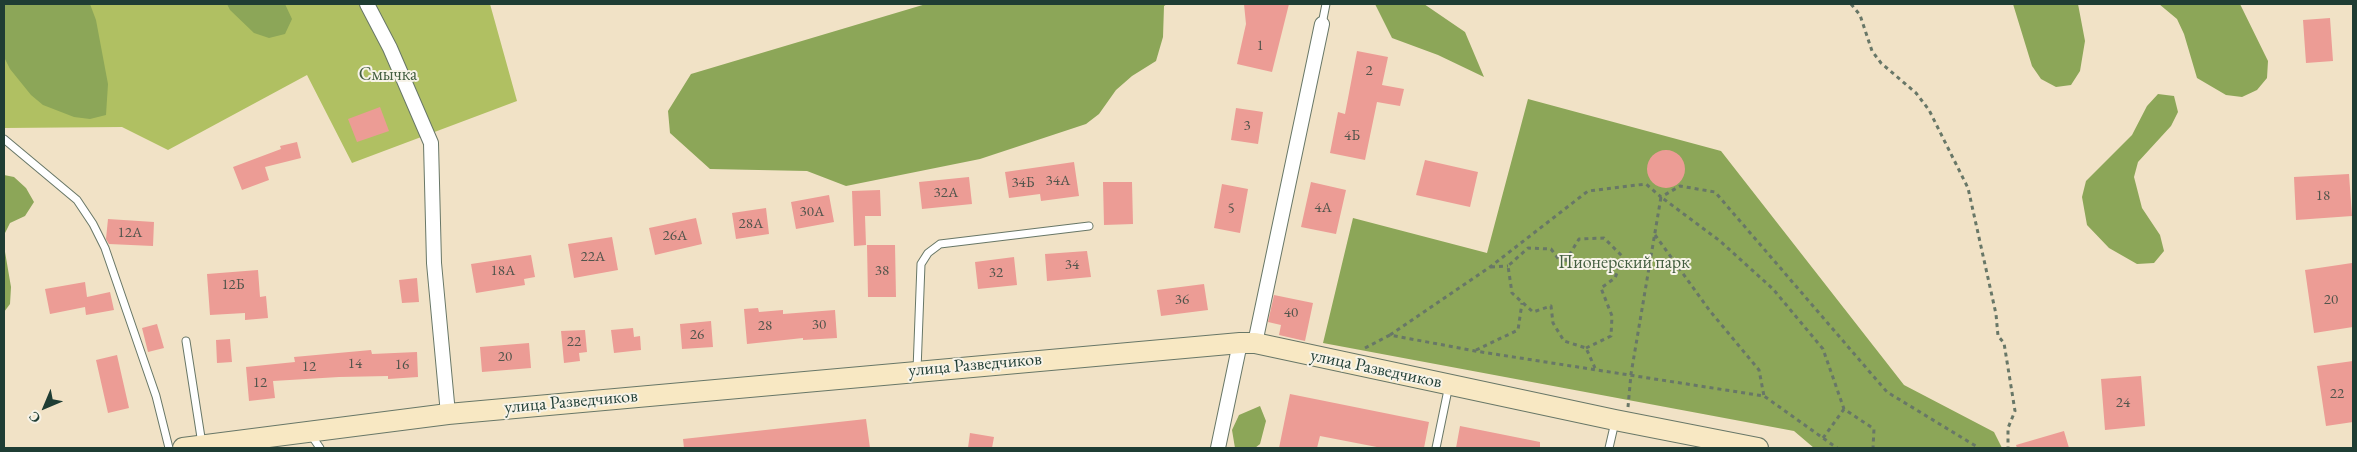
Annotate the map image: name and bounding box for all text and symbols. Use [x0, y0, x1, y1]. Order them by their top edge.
house number: 1 [1256, 37, 1264, 55]
house number: 2 [1365, 62, 1373, 80]
park label: Смычка [359, 64, 417, 86]
house number: 3 [1243, 117, 1251, 135]
house number: 4Б [1344, 127, 1360, 145]
house number: 34А [1046, 172, 1070, 190]
house number: 34Б [1011, 174, 1035, 192]
house number: 32А [934, 184, 958, 202]
house number: 18 [2316, 187, 2330, 205]
house number: 4А [1314, 199, 1332, 217]
house number: 5 [1227, 200, 1235, 218]
house number: 30А [800, 203, 824, 221]
house number: 28А [739, 215, 763, 233]
house number: 12А [118, 224, 142, 242]
house number: 26А [663, 227, 687, 245]
house number: 22А [581, 248, 605, 266]
park label: Пионерский парк [1558, 252, 1690, 274]
house number: 34 [1065, 256, 1079, 274]
house number: 18А [491, 262, 515, 280]
house number: 38 [875, 262, 889, 280]
house number: 32 [989, 264, 1003, 282]
house number: 12Б [221, 276, 245, 294]
house number: 36 [1175, 291, 1189, 309]
house number: 20 [2324, 291, 2338, 309]
house number: 40 [1284, 304, 1298, 322]
house number: 30 [812, 316, 826, 334]
house number: 28 [758, 317, 772, 335]
house number: 26 [690, 326, 704, 344]
house number: 22 [567, 333, 581, 351]
street label: улица Разведчиков [1308, 345, 1444, 393]
house number: 20 [498, 348, 512, 366]
street label: улица Разведчиков [907, 348, 1043, 382]
house number: 14 [348, 355, 362, 373]
house number: 16 [395, 356, 409, 374]
house number: 12 [302, 358, 316, 376]
house number: 12 [253, 374, 267, 392]
north arrow [20, 382, 70, 432]
street label: улица Разведчиков [503, 385, 639, 419]
house number: 22 [2330, 385, 2344, 403]
house number: 24 [2116, 394, 2130, 412]
text: С [25, 408, 44, 427]

